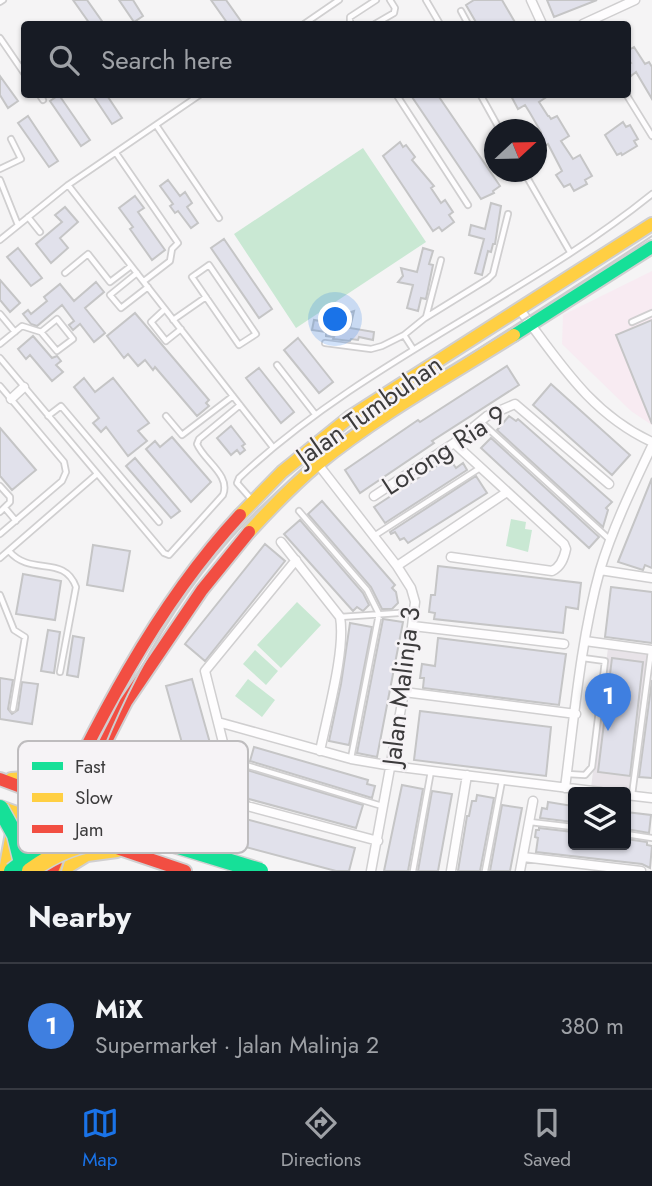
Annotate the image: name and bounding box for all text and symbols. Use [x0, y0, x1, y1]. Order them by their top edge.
search box [21, 21, 631, 98]
icon: search [45, 41, 83, 79]
text: Search here [101, 41, 233, 79]
north arrow [484, 119, 547, 182]
your location [318, 302, 352, 336]
street label: Jalan Tumbuhan [286, 345, 450, 476]
street label: Lorong Ria 9 [374, 396, 514, 504]
street label: Jalan Malinja 3 [372, 604, 430, 771]
pin: 1 [585, 673, 631, 731]
legend [18, 741, 248, 853]
text: Fast [75, 753, 106, 780]
text: Slow [75, 784, 113, 811]
map controls [568, 787, 631, 850]
button: layers [568, 787, 631, 850]
text: Jam [72, 816, 104, 843]
text: Nearby [28, 895, 131, 938]
text: MiX [95, 990, 143, 1028]
text: 1 [45, 1009, 57, 1043]
text: 380 m [560, 1009, 624, 1043]
text: Supermarket · Jalan Malinja 2 [95, 1028, 379, 1062]
tab: Map [81, 1104, 119, 1173]
tab: Directions [281, 1104, 361, 1173]
tab: Saved [523, 1104, 571, 1173]

